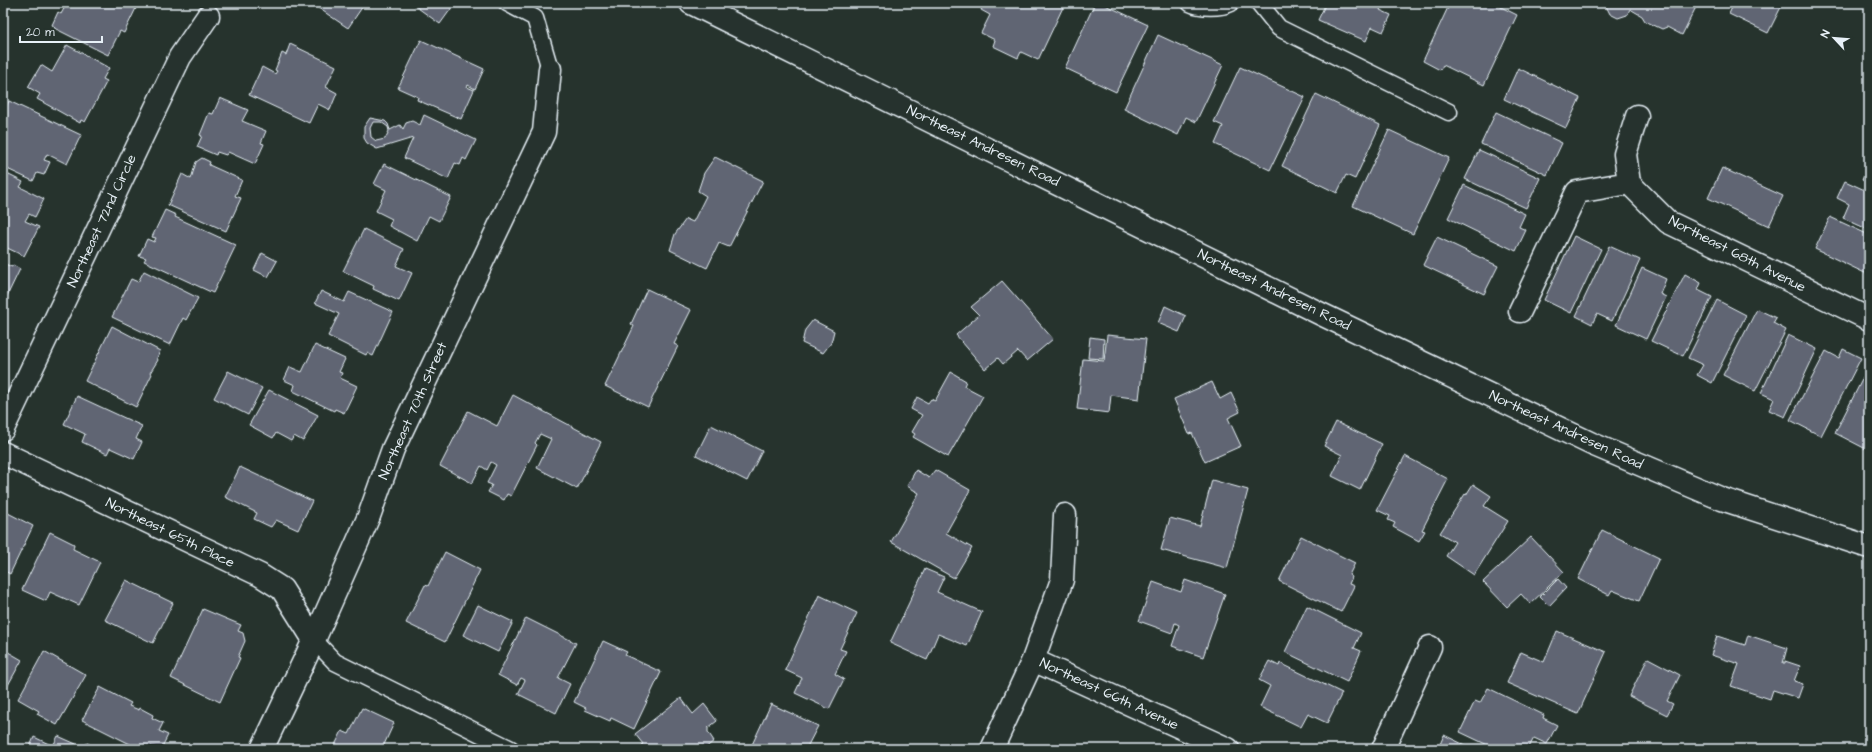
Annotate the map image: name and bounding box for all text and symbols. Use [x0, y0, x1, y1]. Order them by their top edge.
scale bar [20, 18, 102, 44]
north arrow [1814, 18, 1854, 58]
text: 20 m [26, 24, 55, 41]
text: N [1817, 27, 1834, 40]
street label: Northeast Andresen Road [903, 100, 1063, 192]
street label: Northeast 72nd Circle [62, 151, 142, 291]
street label: Northeast 68th Avenue [1665, 211, 1809, 297]
street label: Northeast Andresen Road [1194, 244, 1354, 336]
street label: Northeast 70th Street [374, 339, 453, 483]
street label: Northeast Andresen Road [1486, 385, 1646, 475]
street label: Northeast 65th Place [102, 493, 238, 573]
street label: Northeast 66th Avenue [1036, 653, 1182, 735]

